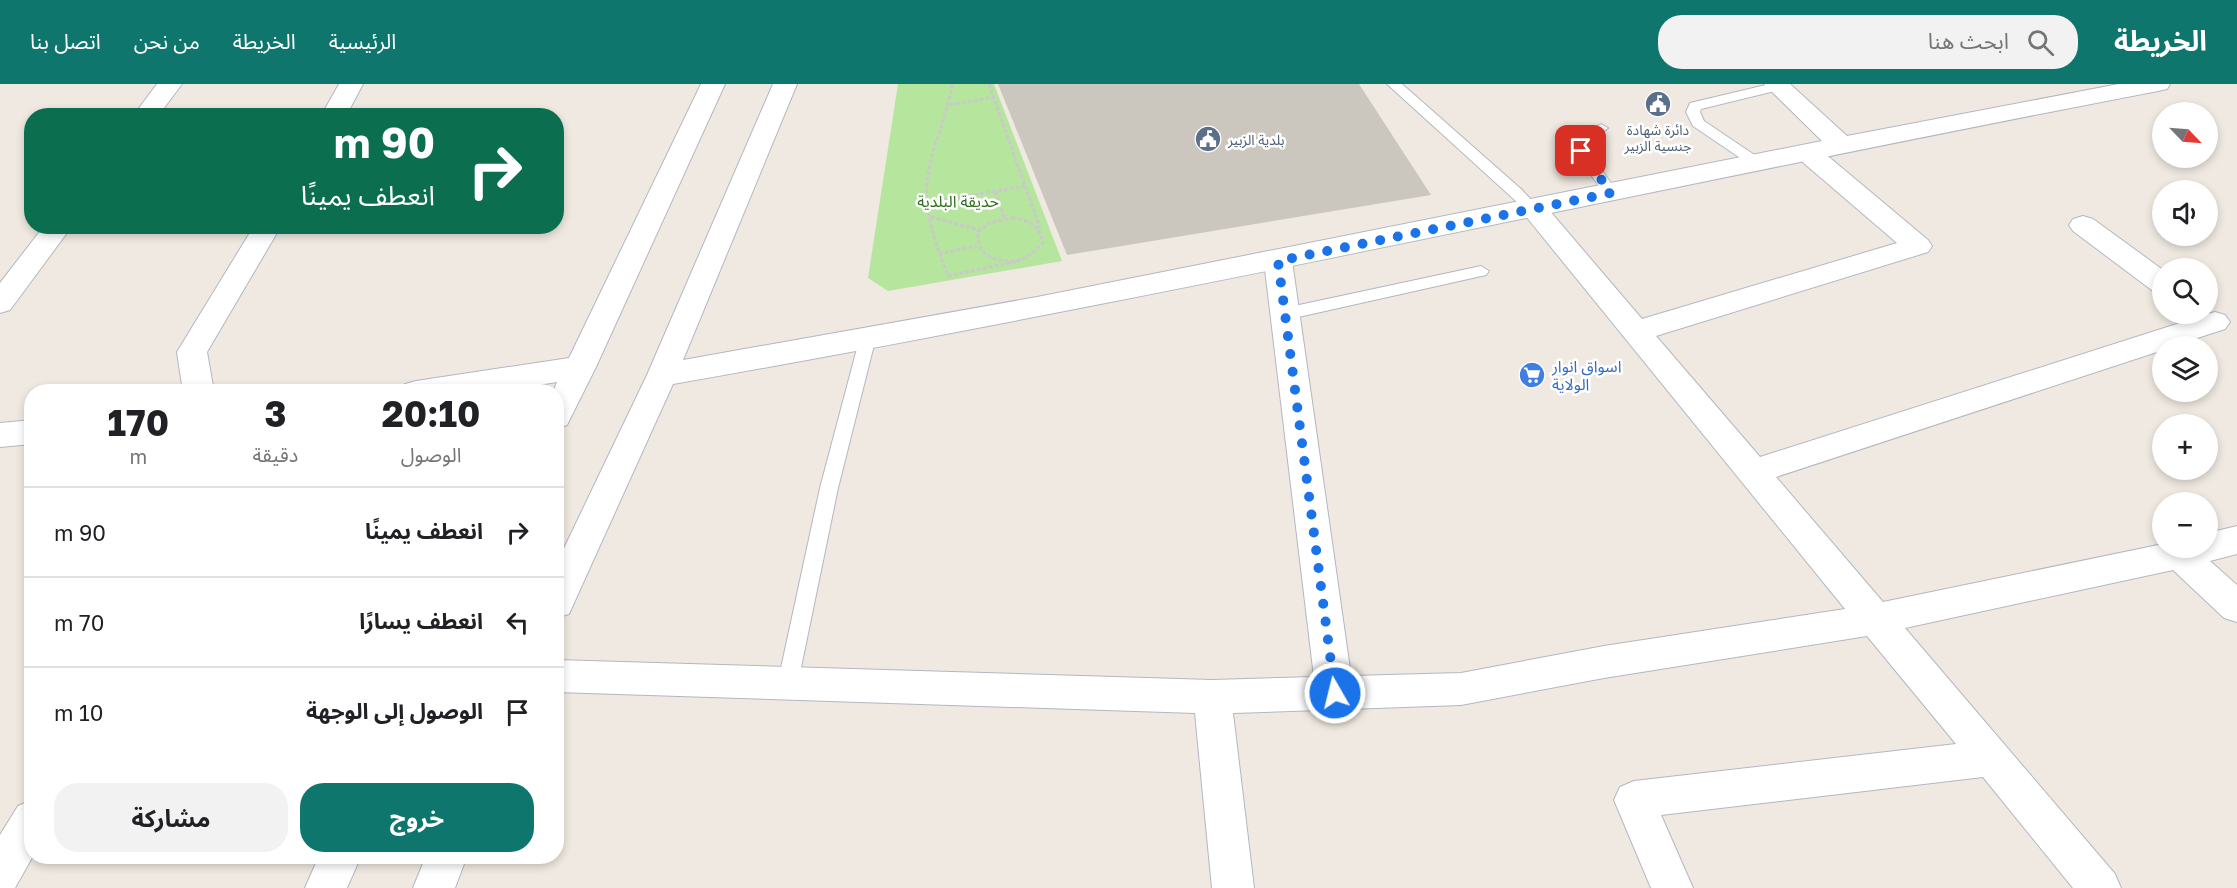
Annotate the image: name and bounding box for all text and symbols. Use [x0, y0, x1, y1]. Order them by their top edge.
search box [1658, 15, 2078, 69]
text: الخريطة [2114, 24, 2207, 57]
icon: search [2024, 26, 2057, 59]
text: ابحث هنا [1928, 27, 2009, 54]
text: اتصل بنا [30, 28, 101, 54]
text: من نحن [134, 28, 200, 54]
text: الخريطة [233, 28, 296, 54]
text: الرئيسية [329, 28, 396, 54]
public building icon: دائرة شهادة جنسية الزبير [1643, 89, 1673, 119]
north arrow [2152, 102, 2218, 168]
map controls [2152, 102, 2218, 558]
text: 90 m [334, 117, 435, 167]
place label: دائرة شهادة جنسية الزبير [1623, 121, 1692, 155]
public building icon: بلدية الزبير [1193, 124, 1223, 154]
pin [1555, 125, 1606, 176]
place label: بلدية الزبير [1227, 131, 1285, 149]
icon: right [456, 132, 534, 210]
icon: arrive [1564, 134, 1597, 167]
text: انعطف يمينًا [301, 179, 435, 211]
button: sound [2152, 180, 2218, 246]
park label: حديقة البلدية [917, 191, 999, 211]
button: search [2152, 258, 2218, 324]
button: layers [2152, 336, 2218, 402]
place label: اسواق انوار الولاية [1551, 356, 1621, 394]
supermarket icon: اسواق انوار الولاية [1517, 360, 1547, 390]
text: 3 [264, 392, 286, 435]
text: 20:10 [382, 392, 481, 435]
text: 170 [108, 401, 169, 444]
button: + [2152, 414, 2218, 480]
text: دقيقة [253, 442, 298, 466]
text: الوصول [401, 442, 461, 466]
text: m [129, 444, 147, 468]
button: − [2152, 492, 2218, 558]
icon: right [501, 516, 534, 549]
text: انعطف يمينًا [365, 517, 483, 544]
text: 90 m [54, 519, 106, 546]
icon: left [501, 606, 534, 639]
text: انعطف يسارًا [359, 607, 483, 634]
text: 70 m [54, 609, 104, 636]
position arrow [1303, 661, 1367, 725]
icon: arrive [501, 696, 534, 729]
text: الوصول إلى الوجهة [306, 697, 483, 724]
text: 10 m [54, 699, 103, 726]
button: مشاركة [54, 783, 288, 852]
button: خروج [300, 783, 534, 852]

